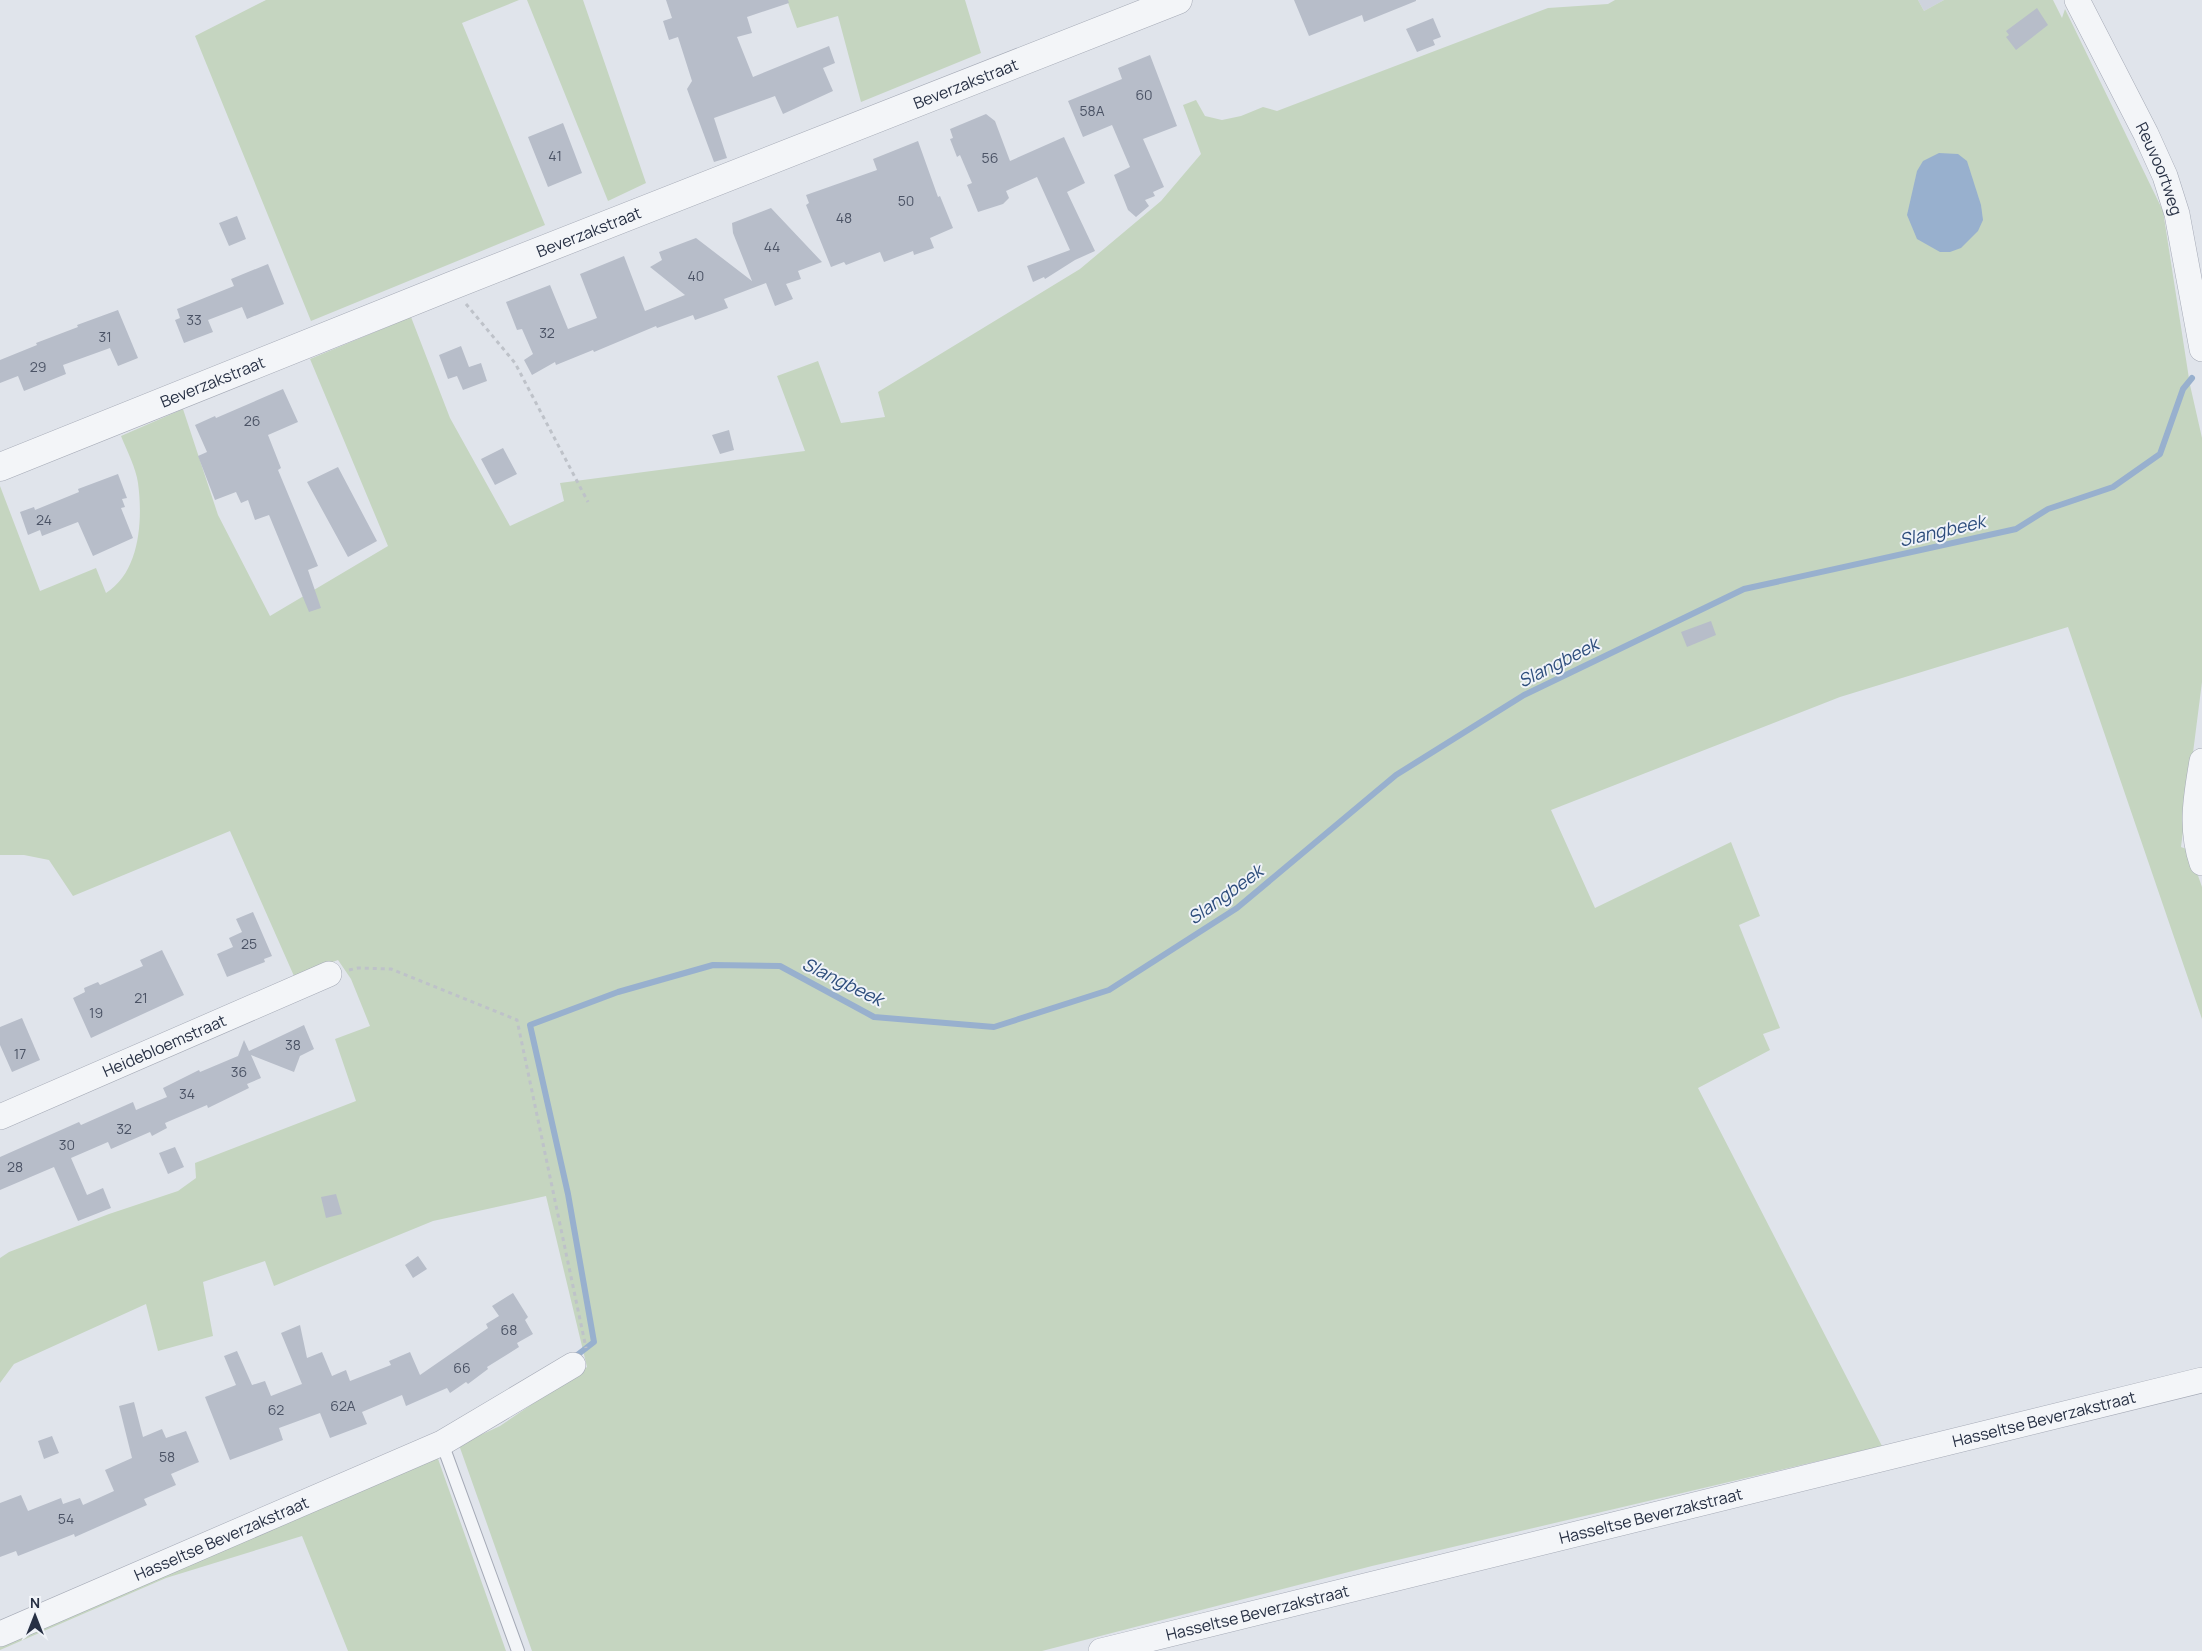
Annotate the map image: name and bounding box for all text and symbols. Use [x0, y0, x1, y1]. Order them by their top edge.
street label: Beverzakstraat [910, 53, 1021, 114]
house number: 60 [1135, 85, 1153, 104]
house number: 58A [1079, 101, 1105, 120]
street label: Reuvoortweg [2131, 118, 2188, 218]
house number: 41 [548, 146, 562, 165]
house number: 56 [982, 148, 998, 167]
house number: 50 [898, 191, 914, 210]
street label: Beverzakstraat [533, 201, 644, 262]
house number: 48 [836, 208, 852, 227]
house number: 44 [764, 237, 780, 256]
house number: 40 [688, 266, 704, 285]
house number: 33 [186, 310, 202, 329]
house number: 32 [539, 323, 555, 342]
house number: 31 [98, 327, 112, 346]
street label: Beverzakstraat [157, 351, 268, 413]
house number: 29 [30, 357, 46, 376]
house number: 26 [244, 411, 260, 430]
water label: Slangbeek [1897, 508, 1990, 552]
house number: 24 [36, 510, 52, 529]
water label: Slangbeek [1514, 630, 1605, 693]
water label: Slangbeek [1183, 857, 1270, 929]
house number: 25 [241, 934, 257, 953]
water label: Slangbeek [799, 951, 890, 1012]
house number: 21 [134, 988, 148, 1007]
house number: 19 [89, 1003, 103, 1022]
street label: Heidebloemstraat [99, 1009, 229, 1082]
house number: 38 [285, 1035, 301, 1054]
house number: 17 [14, 1044, 26, 1063]
house number: 36 [231, 1062, 247, 1081]
house number: 34 [179, 1084, 195, 1103]
house number: 32 [116, 1119, 132, 1138]
house number: 30 [59, 1135, 75, 1154]
house number: 28 [7, 1157, 23, 1176]
house number: 68 [501, 1320, 517, 1339]
house number: 66 [453, 1358, 471, 1377]
street label: Hasseltse Beverzakstraat [1950, 1386, 2138, 1452]
house number: 62A [330, 1396, 356, 1415]
house number: 62 [268, 1400, 284, 1419]
house number: 58 [159, 1447, 175, 1466]
street label: Hasseltse Beverzakstraat [1557, 1483, 1745, 1549]
street label: Hasseltse Beverzakstraat [131, 1491, 312, 1586]
house number: 54 [58, 1509, 74, 1528]
street label: Hasseltse Beverzakstraat [1163, 1579, 1351, 1646]
north arrow [10, 1591, 60, 1641]
text: N [30, 1593, 40, 1612]

